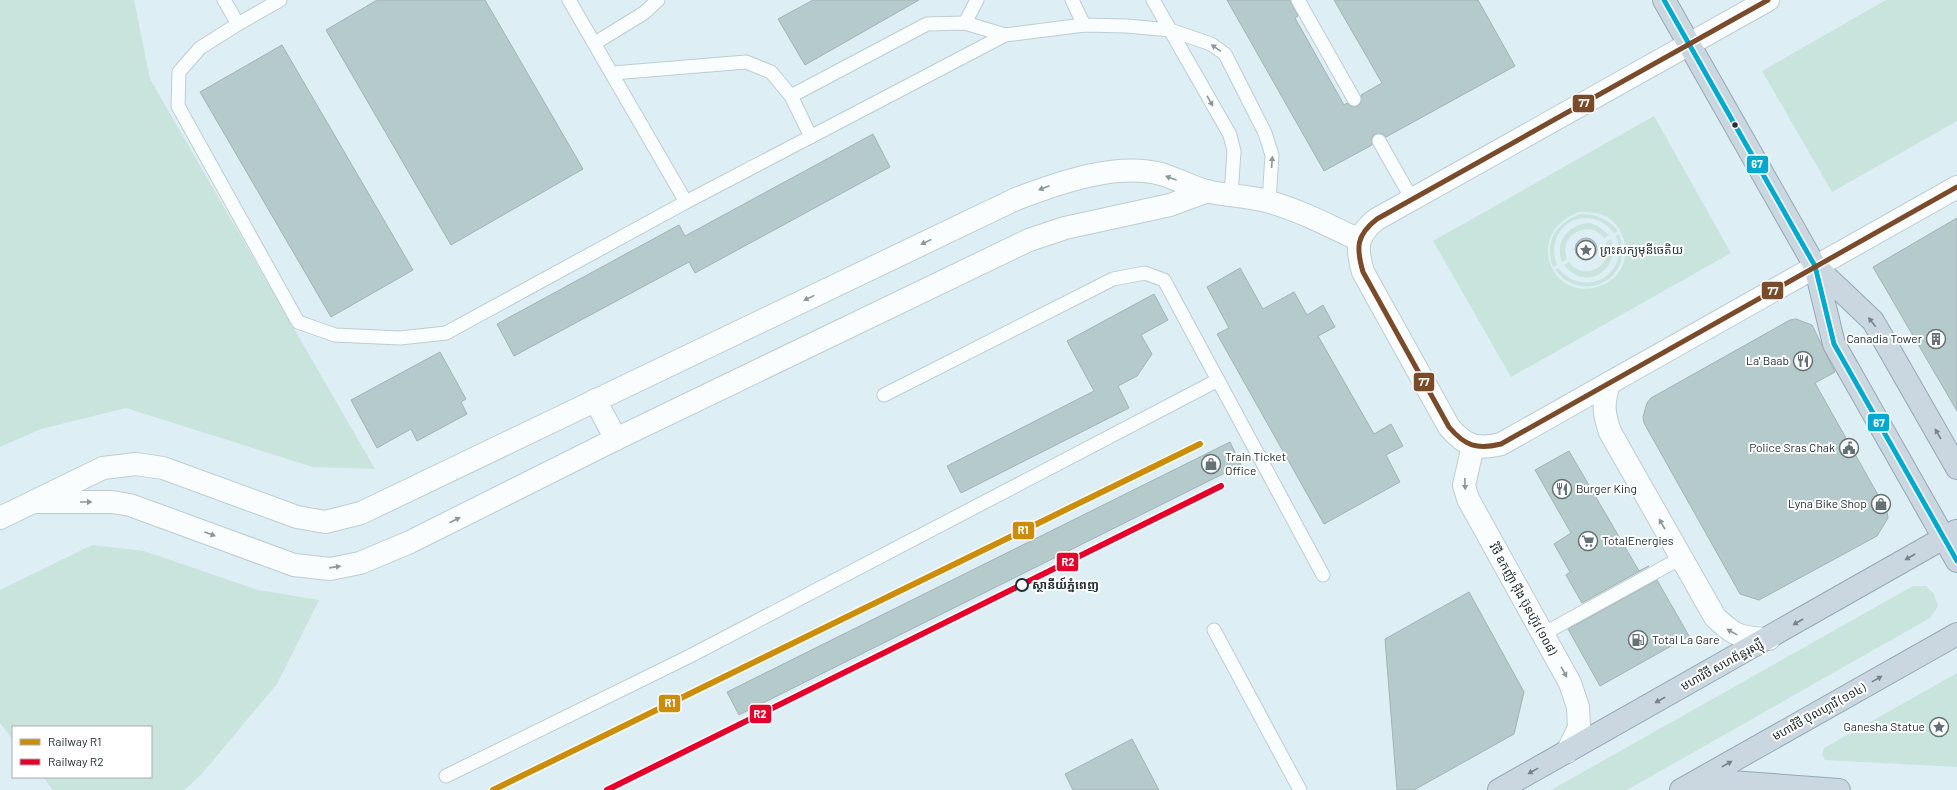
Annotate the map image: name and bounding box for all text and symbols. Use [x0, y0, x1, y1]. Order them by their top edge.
one-way arrow [1211, 44, 1222, 52]
line badge: 77 [1572, 94, 1595, 113]
one-way arrow [1207, 95, 1213, 107]
text: 77 [1579, 96, 1590, 109]
unlabelled marker [1730, 120, 1740, 130]
line badge: 67 [1746, 155, 1769, 174]
one-way arrow [1268, 156, 1275, 168]
text: 67 [1751, 157, 1763, 170]
one-way arrow [1165, 175, 1177, 181]
one-way arrow [1038, 186, 1050, 192]
one-way arrow [920, 239, 932, 245]
place icon: ព្រះសក្យមុនីចេតិយ [1575, 239, 1597, 261]
place label: ព្រះសក្យមុនីចេតិយ [1600, 242, 1683, 257]
line badge: 77 [1761, 281, 1784, 300]
text: 77 [1768, 284, 1779, 297]
one-way arrow [803, 295, 814, 301]
one-way arrow [1868, 316, 1876, 327]
building icon: Canadia Tower [1925, 328, 1947, 350]
place label: Canadia Tower [1846, 331, 1923, 345]
restaurant icon: La' Baab [1792, 350, 1814, 372]
place label: La' Baab [1746, 353, 1789, 367]
line badge: 77 [1413, 372, 1435, 392]
text: 77 [1419, 375, 1430, 388]
line badge: 67 [1867, 413, 1890, 432]
text: 67 [1873, 416, 1885, 429]
one-way arrow [1934, 428, 1941, 440]
public building icon: Police Sras Chak [1838, 437, 1860, 459]
place label: Police Sras Chak [1749, 440, 1835, 454]
place label: Train Ticket Office [1225, 449, 1286, 477]
shop icon: Train Ticket Office [1200, 453, 1222, 475]
one-way arrow [1462, 478, 1468, 491]
restaurant icon: Burger King [1551, 478, 1573, 500]
place label: Burger King [1576, 481, 1637, 495]
shop icon: Lyna Bike Shop [1870, 493, 1892, 515]
place label: Lyna Bike Shop [1788, 496, 1867, 510]
one-way arrow [80, 499, 93, 505]
one-way arrow [449, 517, 460, 523]
one-way arrow [1658, 518, 1665, 529]
line badge: R1 [1012, 521, 1035, 540]
text: R1 [1018, 523, 1028, 536]
supermarket icon: TotalEnergies [1577, 530, 1599, 552]
one-way arrow [205, 532, 217, 538]
place label: TotalEnergies [1602, 533, 1674, 547]
street label: វិថី ឧកញ៉ា អ៊ីង ប៊ុនហ៊ូវ (១០៨) [1486, 540, 1561, 658]
line badge: R2 [1056, 552, 1079, 572]
one-way arrow [1904, 554, 1916, 561]
text: R2 [1062, 555, 1074, 568]
one-way arrow [329, 564, 341, 571]
place label: ស្ថានីយ៍ភ្នំពេញ [1032, 577, 1099, 593]
marker: ស្ថានីយ៍ភ្នំពេញ [1015, 578, 1029, 592]
one-way arrow [1792, 619, 1804, 626]
one-way arrow [1726, 628, 1738, 635]
fuel station icon: Total La Gare [1627, 629, 1649, 651]
place label: Total La Gare [1652, 632, 1720, 646]
street label: មហាវិថី សហព័ន្ធរុស្ស៊ី [1678, 636, 1767, 696]
one-way arrow [1561, 666, 1568, 678]
one-way arrow [1871, 676, 1883, 683]
street label: មហាវិថី ប៊ុលហ្គារី (១១៤) [1769, 679, 1869, 744]
line badge: R1 [658, 694, 681, 713]
text: R1 [665, 696, 675, 709]
one-way arrow [1654, 696, 1666, 703]
line badge: R2 [749, 704, 772, 724]
text: R2 [754, 707, 766, 720]
place icon: Ganesha Statue [1928, 716, 1950, 738]
place label: Ganesha Statue [1843, 719, 1925, 733]
legend [12, 726, 152, 778]
text: Railway R1 [48, 734, 101, 748]
text: Railway R2 [48, 754, 104, 768]
one-way arrow [1721, 760, 1733, 767]
one-way arrow [1527, 768, 1539, 774]

